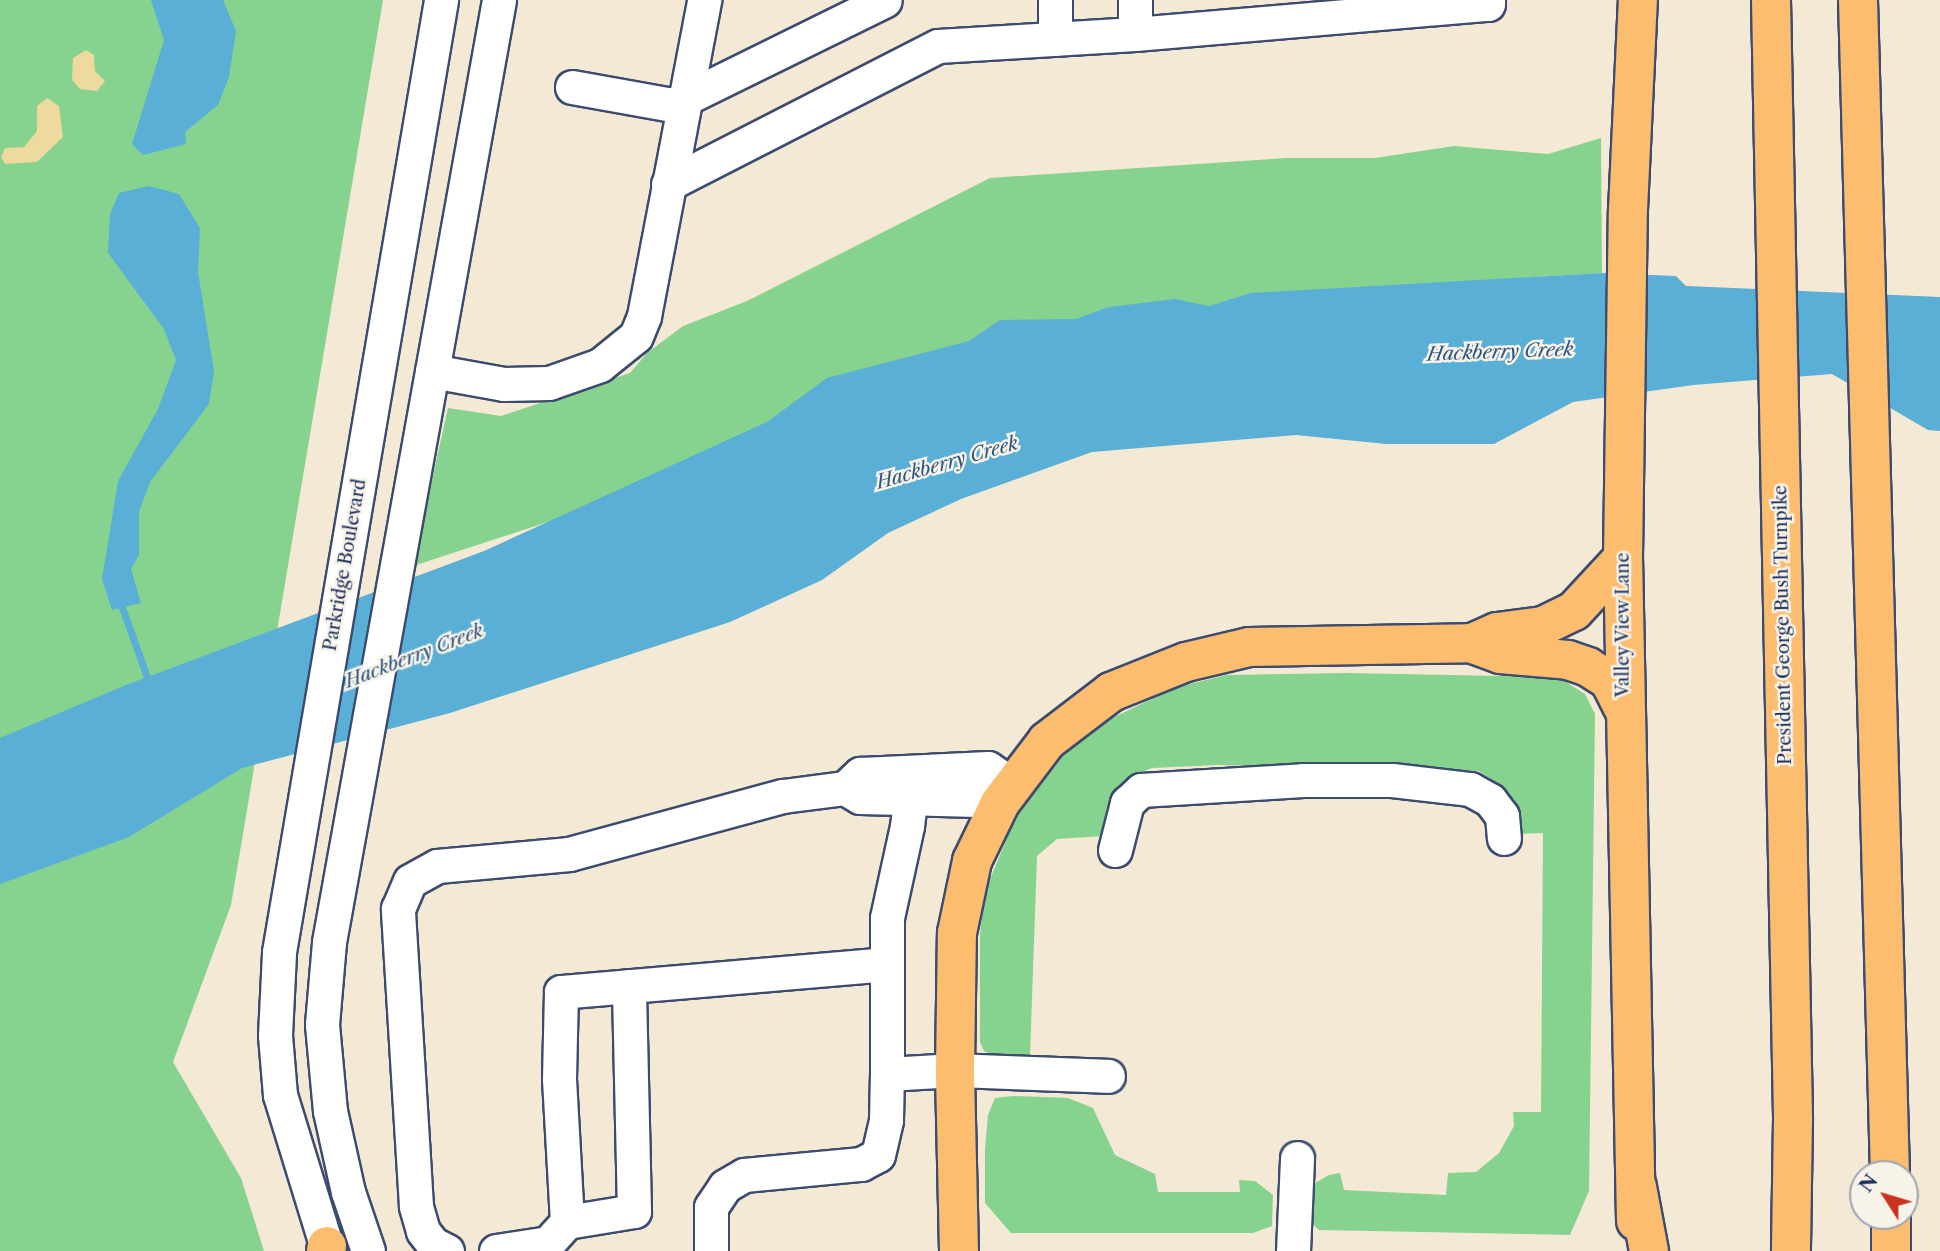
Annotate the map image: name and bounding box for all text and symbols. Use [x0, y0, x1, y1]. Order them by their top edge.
water label: Hackberry Creek [1426, 338, 1574, 366]
water label: Hackberry Creek [873, 432, 1021, 494]
street label: Parkridge Boulevard [319, 477, 371, 653]
street label: President George Bush Turnpike [1770, 485, 1796, 765]
street label: Valley View Lane [1612, 552, 1634, 698]
water label: Hackberry Creek [341, 619, 487, 693]
north arrow [1849, 1160, 1919, 1230]
text: N [1854, 1170, 1883, 1197]

